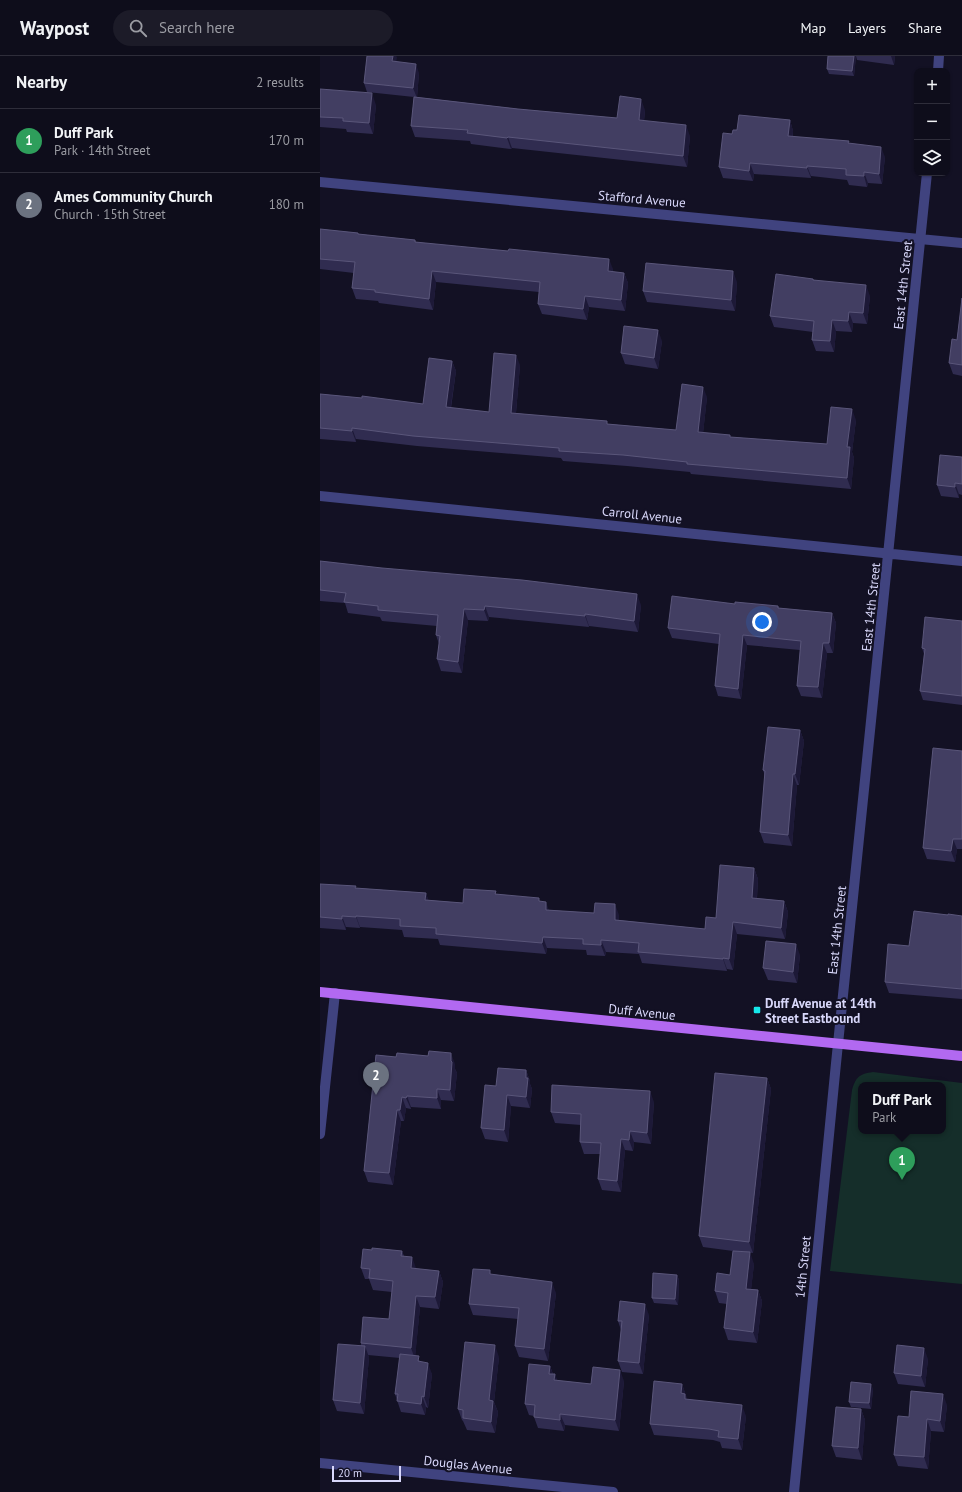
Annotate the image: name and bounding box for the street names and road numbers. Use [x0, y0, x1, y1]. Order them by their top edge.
street label: Stafford Avenue [597, 187, 687, 211]
street label: East 14th Street [890, 239, 916, 330]
street label: Carroll Avenue [601, 502, 683, 528]
street label: East 14th Street [858, 561, 884, 652]
street label: East 14th Street [824, 884, 850, 975]
street label: Duff Avenue [608, 1000, 676, 1024]
street label: 14th Street [791, 1235, 815, 1299]
street label: Douglas Avenue [423, 1452, 513, 1478]

